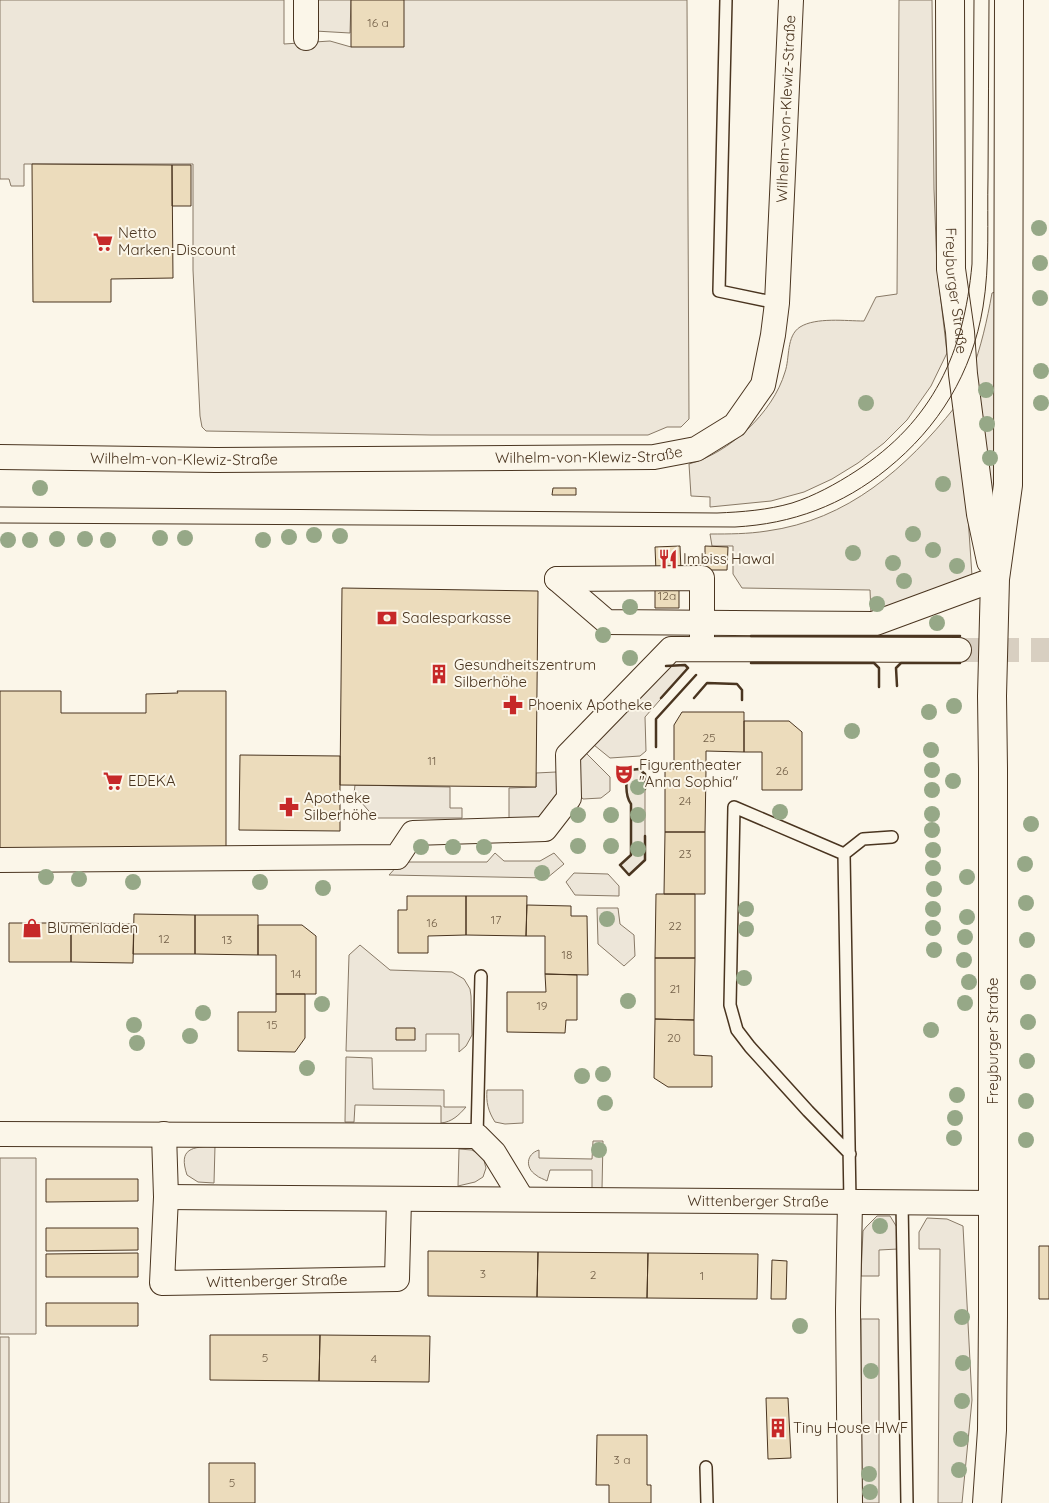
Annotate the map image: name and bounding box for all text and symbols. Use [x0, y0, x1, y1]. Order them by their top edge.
house number: 16 a [367, 15, 389, 30]
street label: Wilhelm-von-Klewiz-Straße [772, 15, 799, 203]
place label: Netto Marken-Discount [118, 223, 236, 259]
street label: Freyburger Straße [942, 227, 972, 355]
supermarket icon: Netto Marken-Discount [92, 231, 114, 253]
street label: Wilhelm-von-Klewiz-Straße [495, 442, 684, 467]
street label: Wilhelm-von-Klewiz-Straße [90, 448, 278, 469]
restaurant icon: Imbiss Hawal [657, 548, 679, 570]
place label: Imbiss Hawal [683, 549, 775, 568]
house number: 12a [658, 588, 676, 603]
bank icon: Saalesparkasse [376, 607, 398, 629]
place label: Saalesparkasse [402, 608, 511, 627]
place label: Gesundheitszentrum Silberhöhe [454, 655, 596, 691]
building icon: Gesundheitszentrum Silberhöhe [428, 663, 450, 685]
pharmacy icon: Phoenix Apotheke [502, 694, 524, 716]
place label: Phoenix Apotheke [528, 695, 652, 714]
house number: 25 [702, 730, 716, 745]
house number: 11 [428, 753, 436, 768]
place label: Figurentheater "Anna Sophia" [639, 755, 742, 791]
theatre icon: Figurentheater "Anna Sophia" [613, 763, 635, 785]
house number: 26 [775, 763, 789, 778]
supermarket icon: EDEKA [102, 770, 124, 792]
place label: EDEKA [128, 771, 176, 790]
place label: Apotheke Silberhöhe [304, 788, 377, 824]
house number: 24 [679, 793, 691, 808]
pharmacy icon: Apotheke Silberhöhe [278, 796, 300, 818]
house number: 23 [679, 846, 691, 861]
house number: 17 [491, 912, 501, 927]
house number: 16 [427, 915, 438, 930]
shop icon: Blumenladen [21, 917, 43, 939]
place label: Blumenladen [47, 918, 138, 937]
house number: 22 [668, 918, 682, 933]
house number: 12 [158, 931, 170, 946]
house number: 13 [222, 932, 232, 947]
house number: 18 [562, 947, 572, 962]
house number: 14 [291, 966, 301, 981]
street label: Freyburger Straße [983, 977, 1002, 1105]
house number: 21 [669, 981, 681, 996]
house number: 19 [536, 998, 548, 1013]
house number: 15 [267, 1017, 277, 1032]
house number: 20 [667, 1030, 681, 1045]
street label: Wittenberger Straße [687, 1191, 829, 1211]
house number: 3 [480, 1266, 486, 1281]
house number: 2 [590, 1267, 597, 1282]
house number: 1 [700, 1268, 704, 1283]
street label: Wittenberger Straße [206, 1270, 348, 1291]
house number: 5 [262, 1350, 268, 1365]
house number: 4 [371, 1351, 377, 1366]
building icon: Tiny House HWF [767, 1417, 789, 1439]
place label: Tiny House HWF [793, 1418, 908, 1437]
house number: 3 a [614, 1452, 630, 1467]
house number: 5 [229, 1475, 235, 1490]

